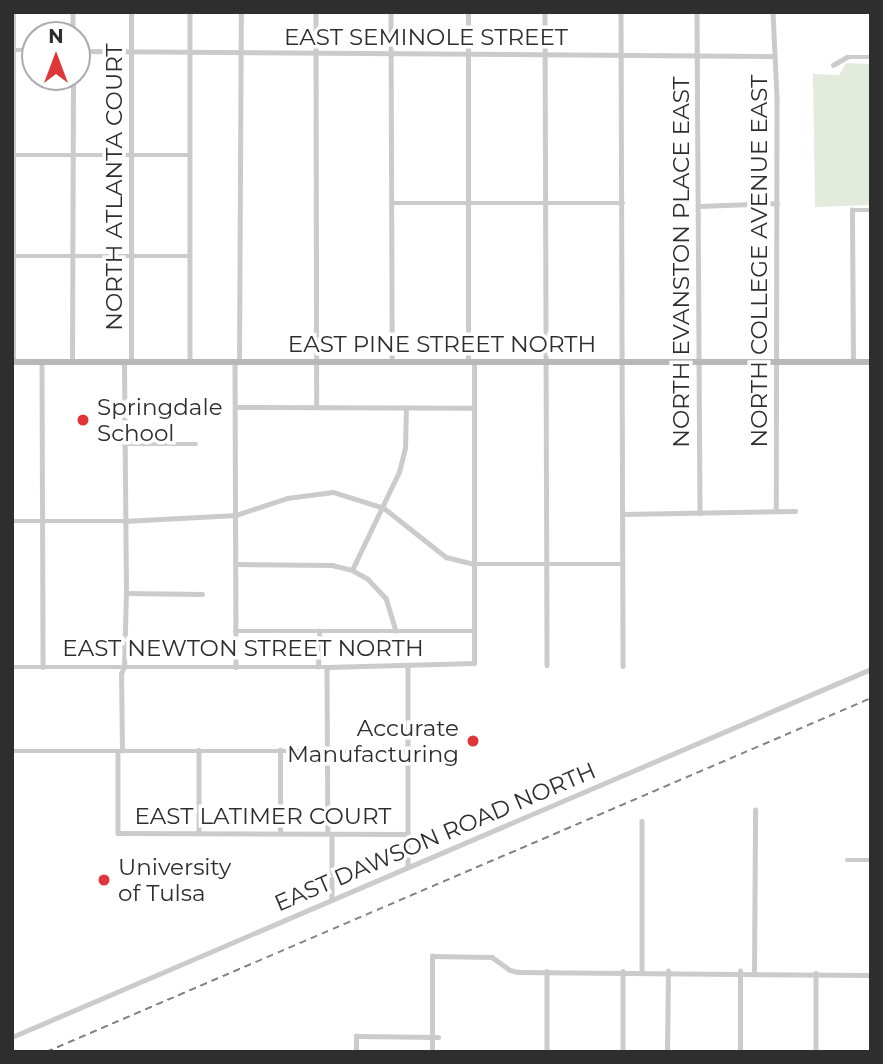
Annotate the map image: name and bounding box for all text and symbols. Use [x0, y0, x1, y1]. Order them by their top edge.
north arrow [21, 21, 91, 91]
street label: EAST SEMINOLE STREET [284, 23, 568, 51]
text: N [48, 25, 64, 48]
street label: NORTH ATLANTA COURT [100, 43, 128, 331]
street label: NORTH COLLEGE AVENUE EAST [745, 75, 773, 447]
street label: NORTH EVANSTON PLACE EAST [667, 76, 695, 448]
street label: EAST PINE STREET NORTH [288, 330, 596, 358]
place label: Springdale School [97, 393, 223, 447]
marker: Springdale School [75, 412, 91, 428]
street label: EAST NEWTON STREET NORTH [62, 634, 424, 662]
place label: Accurate Manufacturing [287, 714, 459, 768]
marker: Accurate Manufacturing [465, 733, 481, 749]
street label: EAST DAWSON ROAD NORTH [270, 757, 600, 917]
street label: EAST LATIMER COURT [134, 802, 392, 830]
place label: University of Tulsa [118, 853, 231, 907]
marker: University of Tulsa [96, 872, 112, 888]

